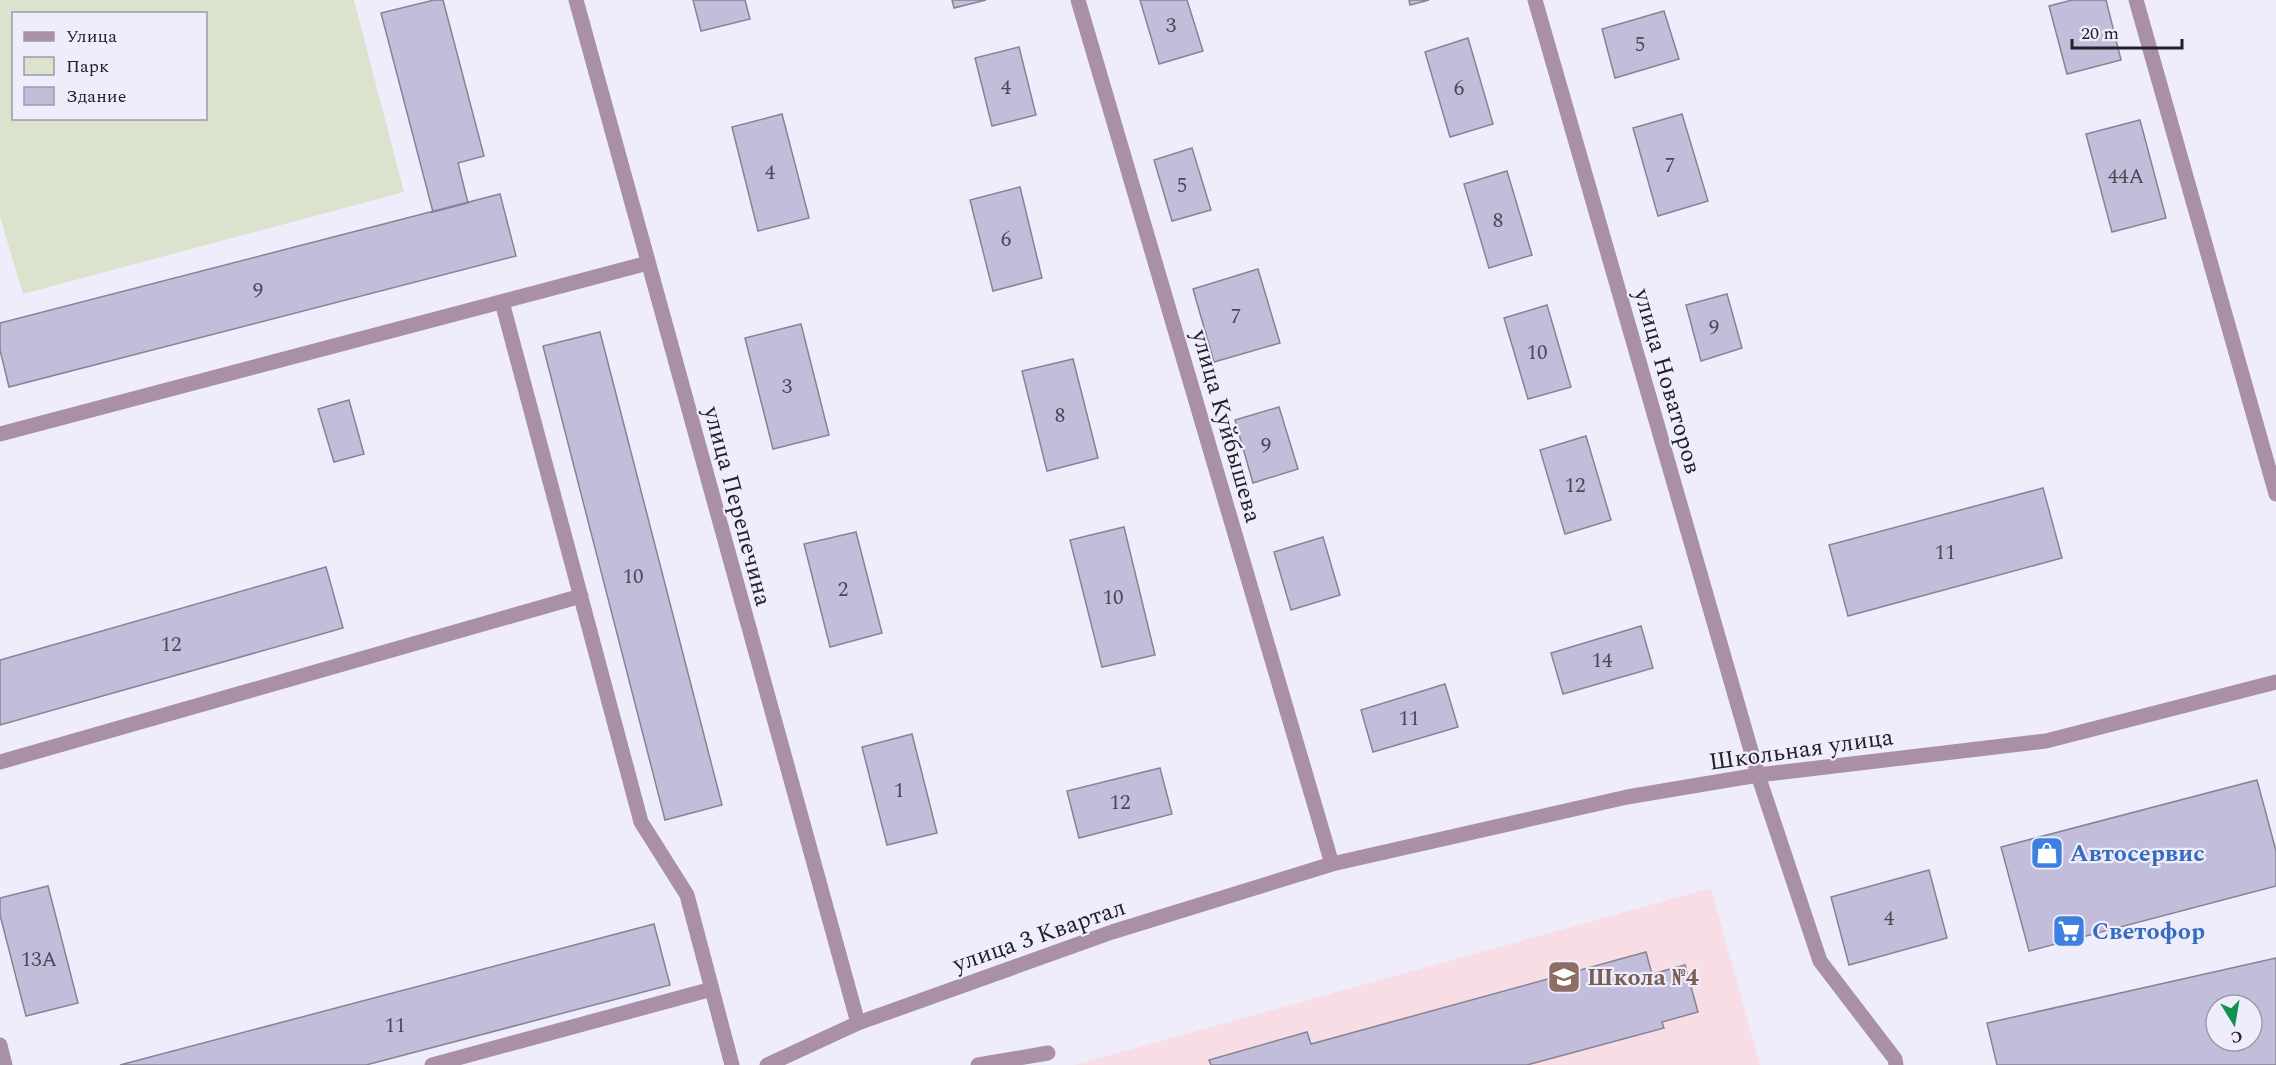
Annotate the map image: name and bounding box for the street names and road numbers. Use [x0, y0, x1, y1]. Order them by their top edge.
street label: улица Новаторов [1623, 284, 1711, 478]
street label: улица Куйбышева [1181, 325, 1271, 527]
street label: улица Перепечина [693, 401, 781, 610]
street label: Школьная улица [1707, 719, 1896, 781]
street label: улица 3 Квартал [947, 890, 1130, 983]

